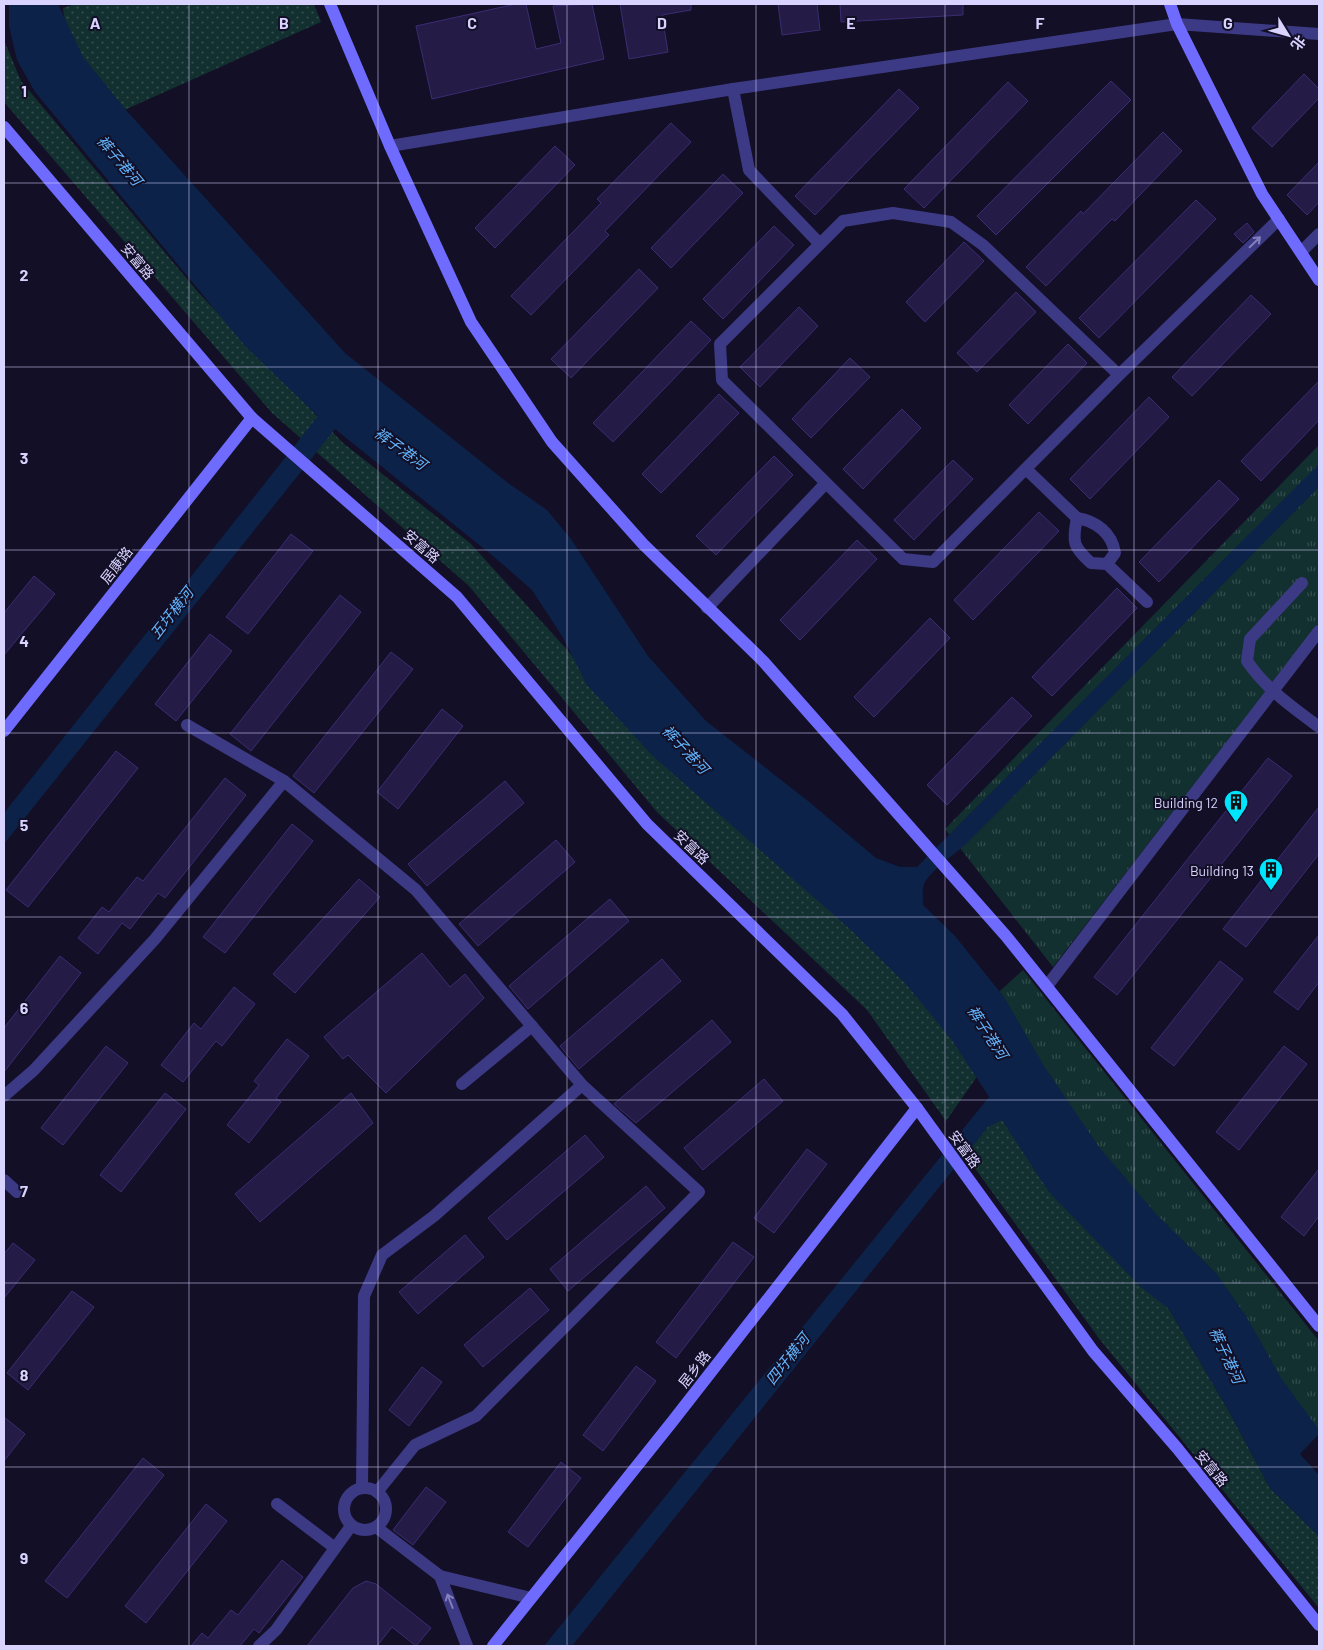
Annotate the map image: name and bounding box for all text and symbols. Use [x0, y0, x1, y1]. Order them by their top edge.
north arrow [1263, 10, 1313, 60]
text: A [90, 13, 101, 32]
text: B [279, 13, 289, 32]
text: C [467, 13, 477, 32]
text: D [657, 13, 667, 32]
text: E [846, 13, 856, 32]
text: F [1036, 13, 1045, 32]
text: G [1223, 13, 1233, 32]
text: 北 [1288, 32, 1310, 54]
text: 1 [21, 81, 27, 100]
water label: 裤子港河 [94, 131, 148, 191]
one-way arrow [1249, 236, 1261, 248]
street label: 安富路 [118, 239, 158, 283]
text: 2 [20, 265, 29, 284]
water label: 裤子港河 [371, 423, 433, 475]
text: 3 [20, 448, 28, 467]
street label: 安富路 [401, 526, 443, 566]
street label: 居康路 [96, 543, 136, 587]
water label: 五圩横河 [145, 581, 198, 642]
text: 4 [19, 631, 29, 650]
water label: 裤子港河 [659, 721, 715, 779]
building icon: Building 12 [1223, 789, 1249, 823]
place label: Building 12 [1154, 794, 1218, 811]
text: 5 [20, 815, 29, 834]
street label: 安富路 [671, 826, 713, 868]
building icon: Building 13 [1258, 857, 1284, 891]
place label: Building 13 [1190, 862, 1254, 879]
text: 6 [20, 998, 29, 1017]
water label: 裤子港河 [964, 1002, 1014, 1065]
street label: 安富路 [946, 1127, 984, 1171]
text: 7 [20, 1181, 28, 1200]
water label: 裤子港河 [1206, 1324, 1249, 1389]
water label: 四圩横河 [761, 1327, 814, 1388]
street label: 居乡路 [674, 1347, 714, 1391]
text: 8 [20, 1365, 29, 1384]
street label: 安富路 [1192, 1446, 1232, 1490]
text: 9 [20, 1548, 28, 1567]
one-way arrow [445, 1594, 454, 1609]

